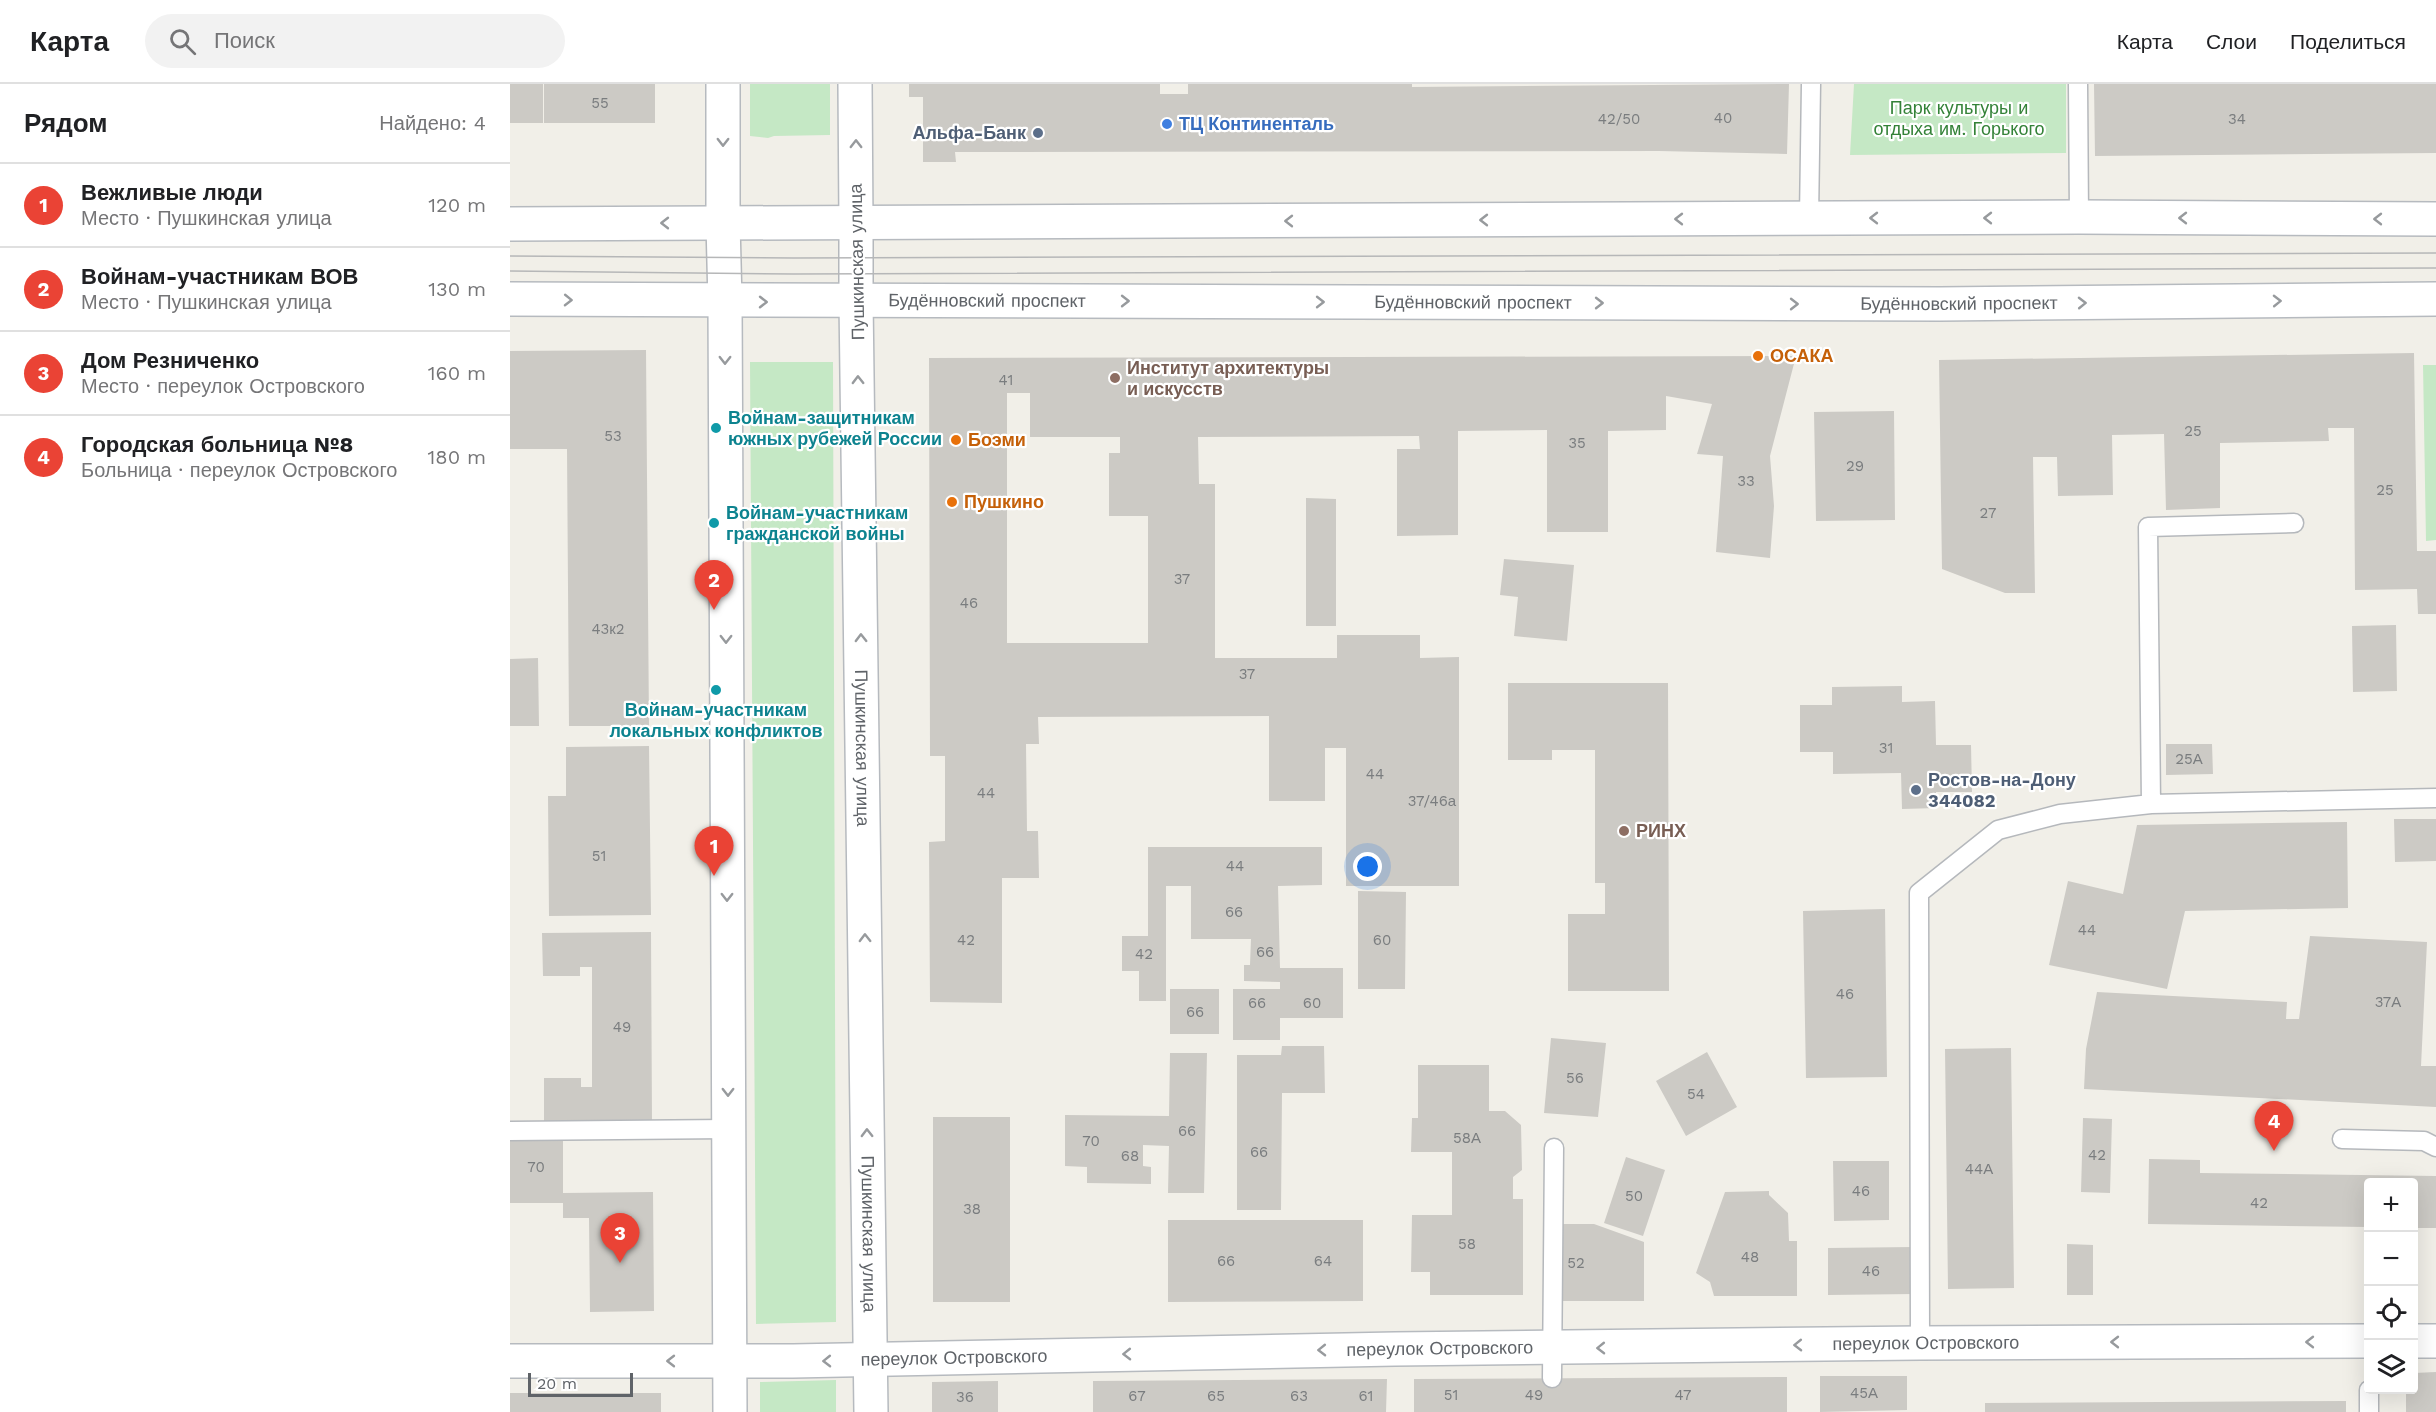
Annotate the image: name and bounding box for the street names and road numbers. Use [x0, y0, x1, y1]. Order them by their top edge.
street label: Пушкинская улица [845, 182, 868, 341]
street label: Будённовский проспект [888, 289, 1086, 311]
street label: Будённовский проспект [1374, 291, 1572, 313]
street label: Будённовский проспект [1860, 292, 2058, 314]
street label: Пушкинская улица [851, 669, 874, 828]
street label: Пушкинская улица [858, 1155, 881, 1314]
street label: переулок Островского [1832, 1332, 2019, 1354]
street label: переулок Островского [1346, 1336, 1533, 1360]
street label: переулок Островского [860, 1345, 1048, 1370]

